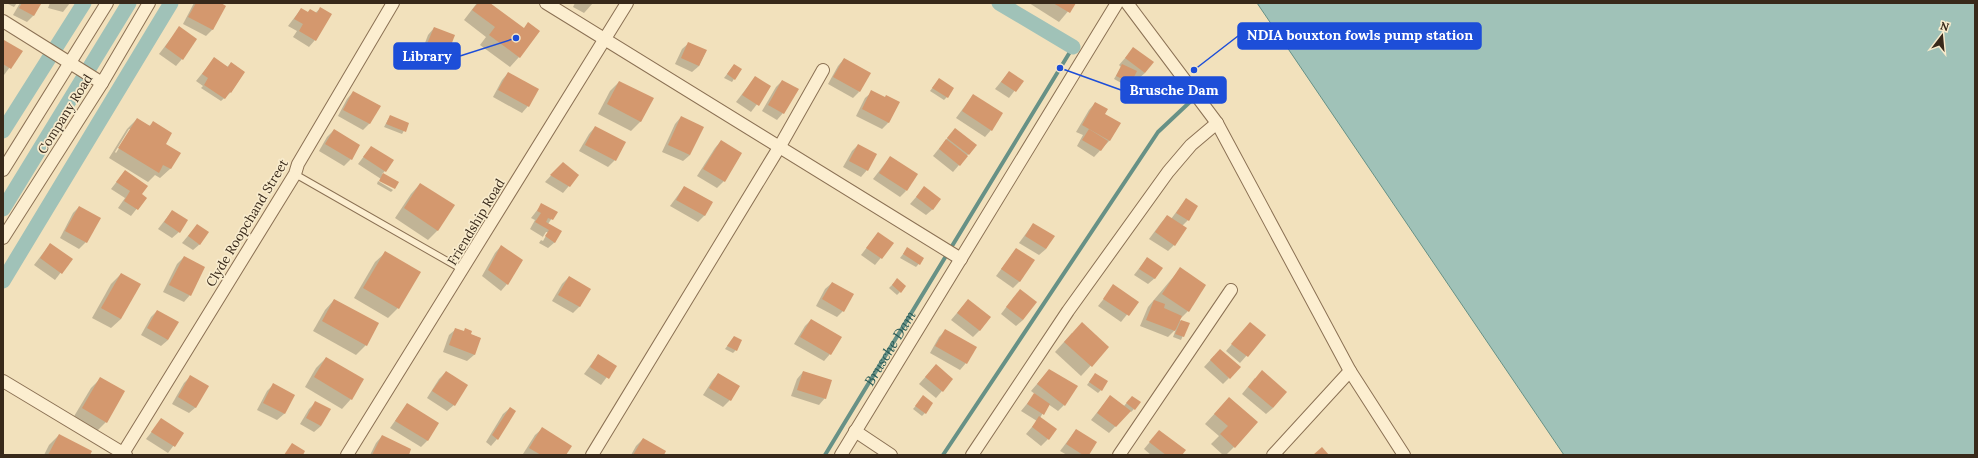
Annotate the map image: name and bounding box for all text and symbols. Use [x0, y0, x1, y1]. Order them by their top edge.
north arrow [1922, 16, 1962, 56]
text: N [1939, 18, 1951, 34]
callout: NDIA bouxton fowls pump station [1238, 23, 1481, 49]
text: NDIA bouxton fowls pump station [1247, 26, 1473, 44]
callout: Library [394, 43, 460, 69]
text: Library [402, 47, 452, 65]
street label: Company Road [34, 71, 96, 157]
callout: Brusche Dam [1121, 77, 1226, 103]
text: Brusche Dam [1129, 81, 1219, 99]
street label: Clyde Roopchand Street [202, 156, 292, 290]
street label: Friendship Road [444, 176, 509, 268]
water label: Brusche Dam [860, 307, 920, 389]

